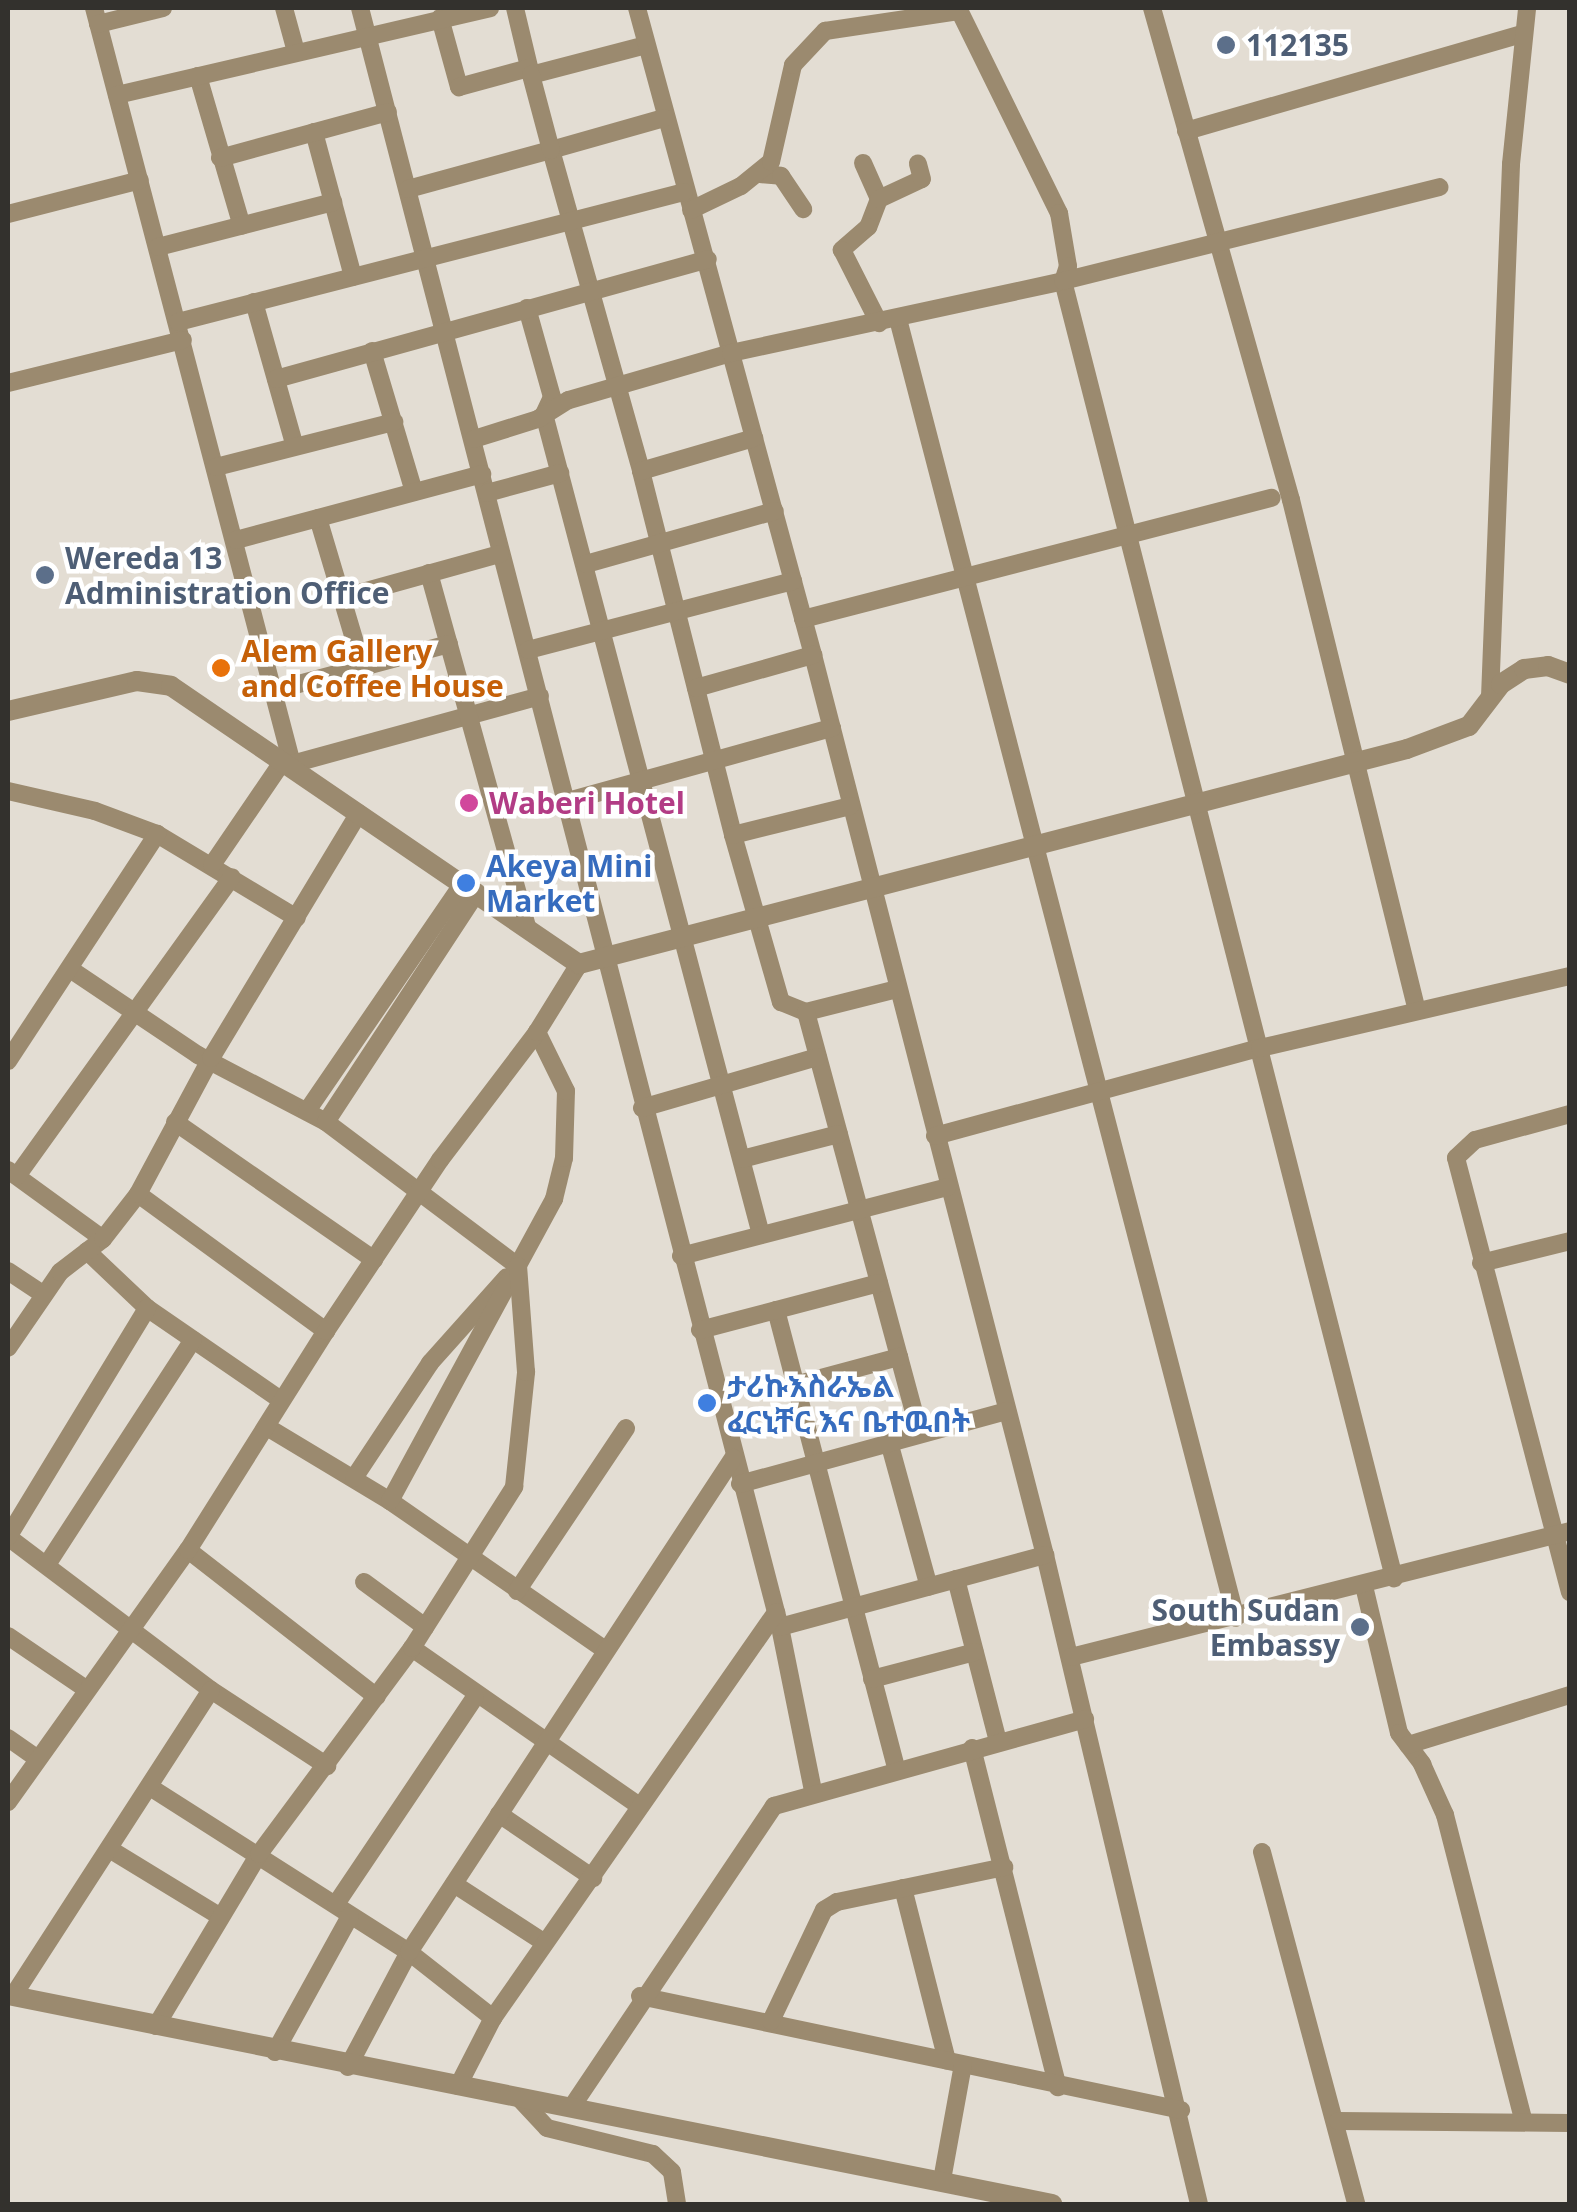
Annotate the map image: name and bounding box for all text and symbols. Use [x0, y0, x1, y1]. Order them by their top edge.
place label: 112135 [1246, 27, 1349, 63]
marker: 112135 [1215, 34, 1237, 56]
place label: Wereda 13 Administration Office [65, 540, 389, 610]
marker: Wereda 13 Administration Office [34, 564, 56, 586]
place label: Alem Gallery and Coffee House [241, 633, 504, 704]
marker: Alem Gallery and Coffee House [210, 657, 232, 679]
place label: Waberi Hotel [489, 785, 685, 821]
marker: Waberi Hotel [458, 792, 480, 814]
place label: Akeya Mini Market [486, 848, 652, 918]
marker: Akeya Mini Market [455, 872, 477, 894]
place label: ታሪኩእስራኤል ፈርኒቸር እና ቤተዉበት [727, 1368, 970, 1438]
marker: ታሪኩእስራኤል ፈርኒቸር እና ቤተዉበት [696, 1392, 718, 1414]
place label: South Sudan Embassy [1152, 1592, 1340, 1662]
marker: South Sudan Embassy [1349, 1616, 1371, 1638]

